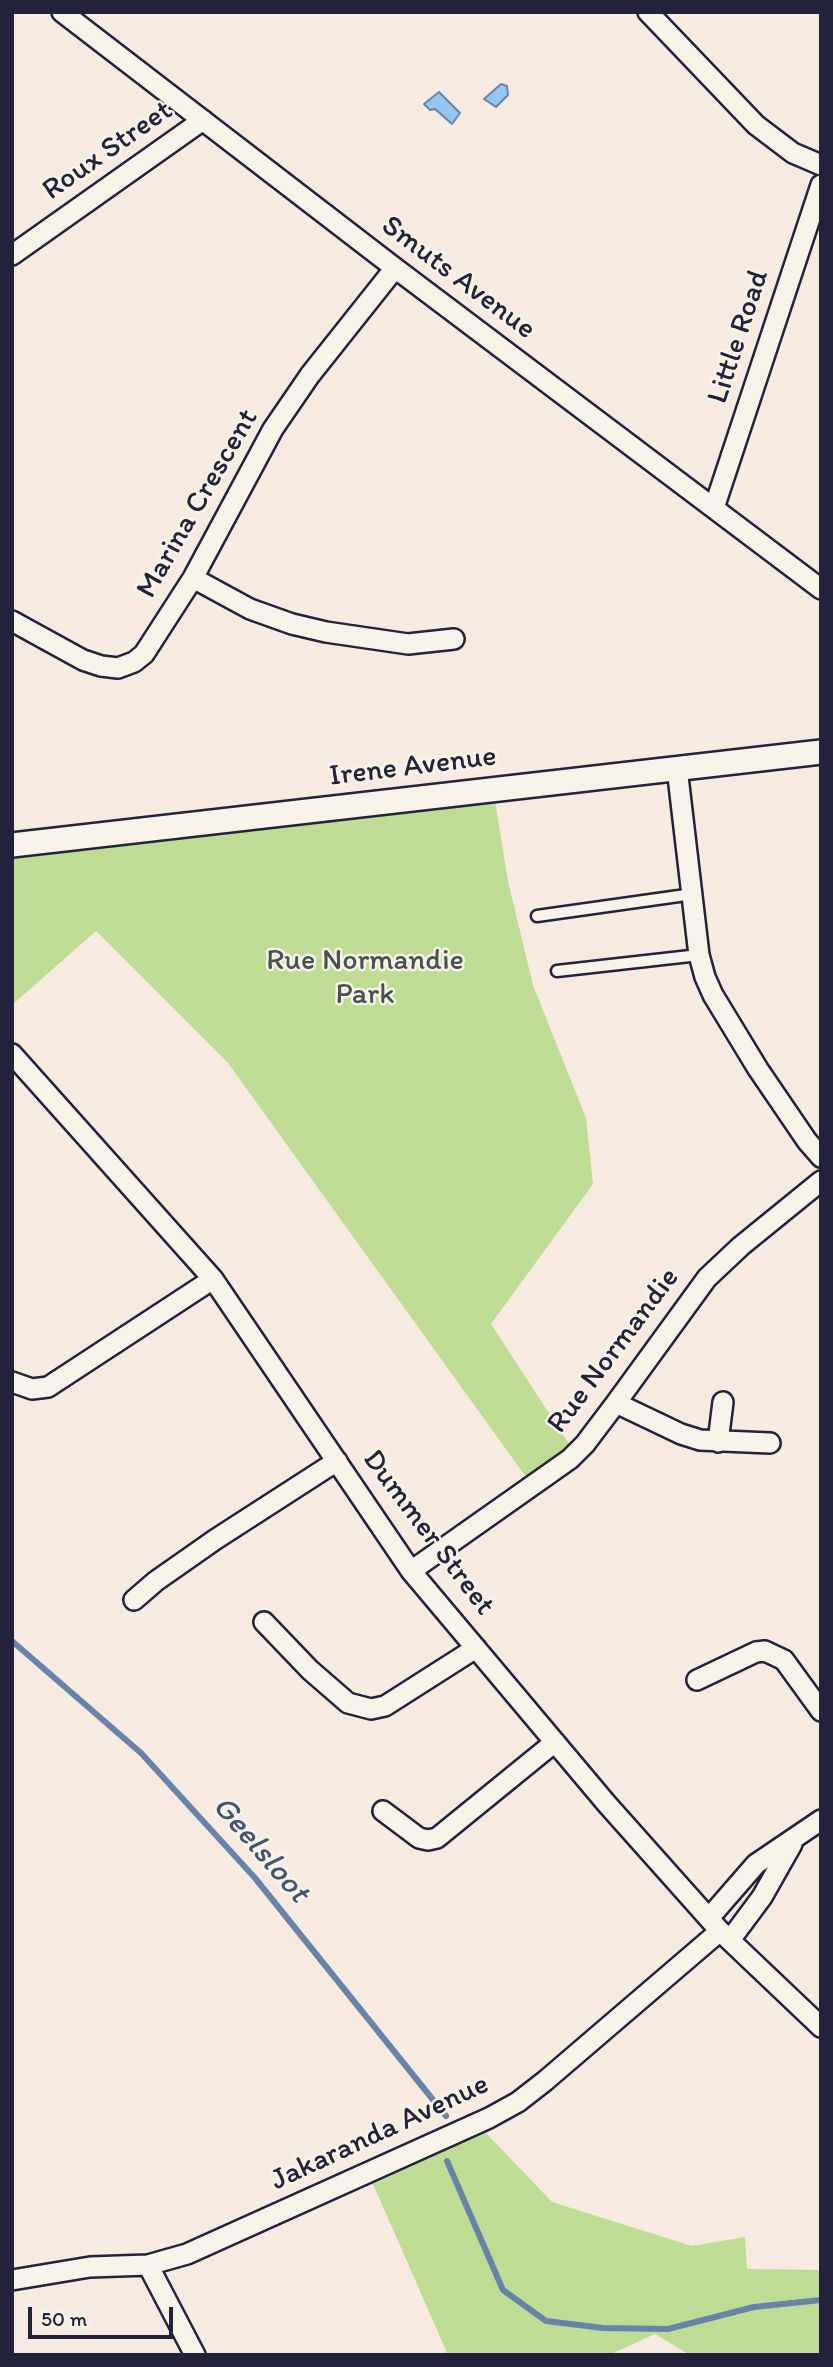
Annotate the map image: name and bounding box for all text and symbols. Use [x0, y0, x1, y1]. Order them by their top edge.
street label: Roux Street [36, 93, 180, 209]
street label: Smuts Avenue [374, 208, 542, 348]
street label: Little Road [701, 266, 777, 408]
street label: Marina Crescent [129, 403, 267, 605]
street label: Irene Avenue [327, 739, 499, 795]
park label: Rue Normandie Park [266, 943, 464, 1014]
street label: Rue Normandie [540, 1261, 688, 1441]
street label: Dummer Street [354, 1443, 502, 1623]
water label: Geelsloot [203, 1789, 317, 1911]
street label: Jakaranda Avenue [265, 2067, 495, 2199]
scale bar [32, 2294, 177, 2338]
text: 50 m [41, 2306, 87, 2331]

